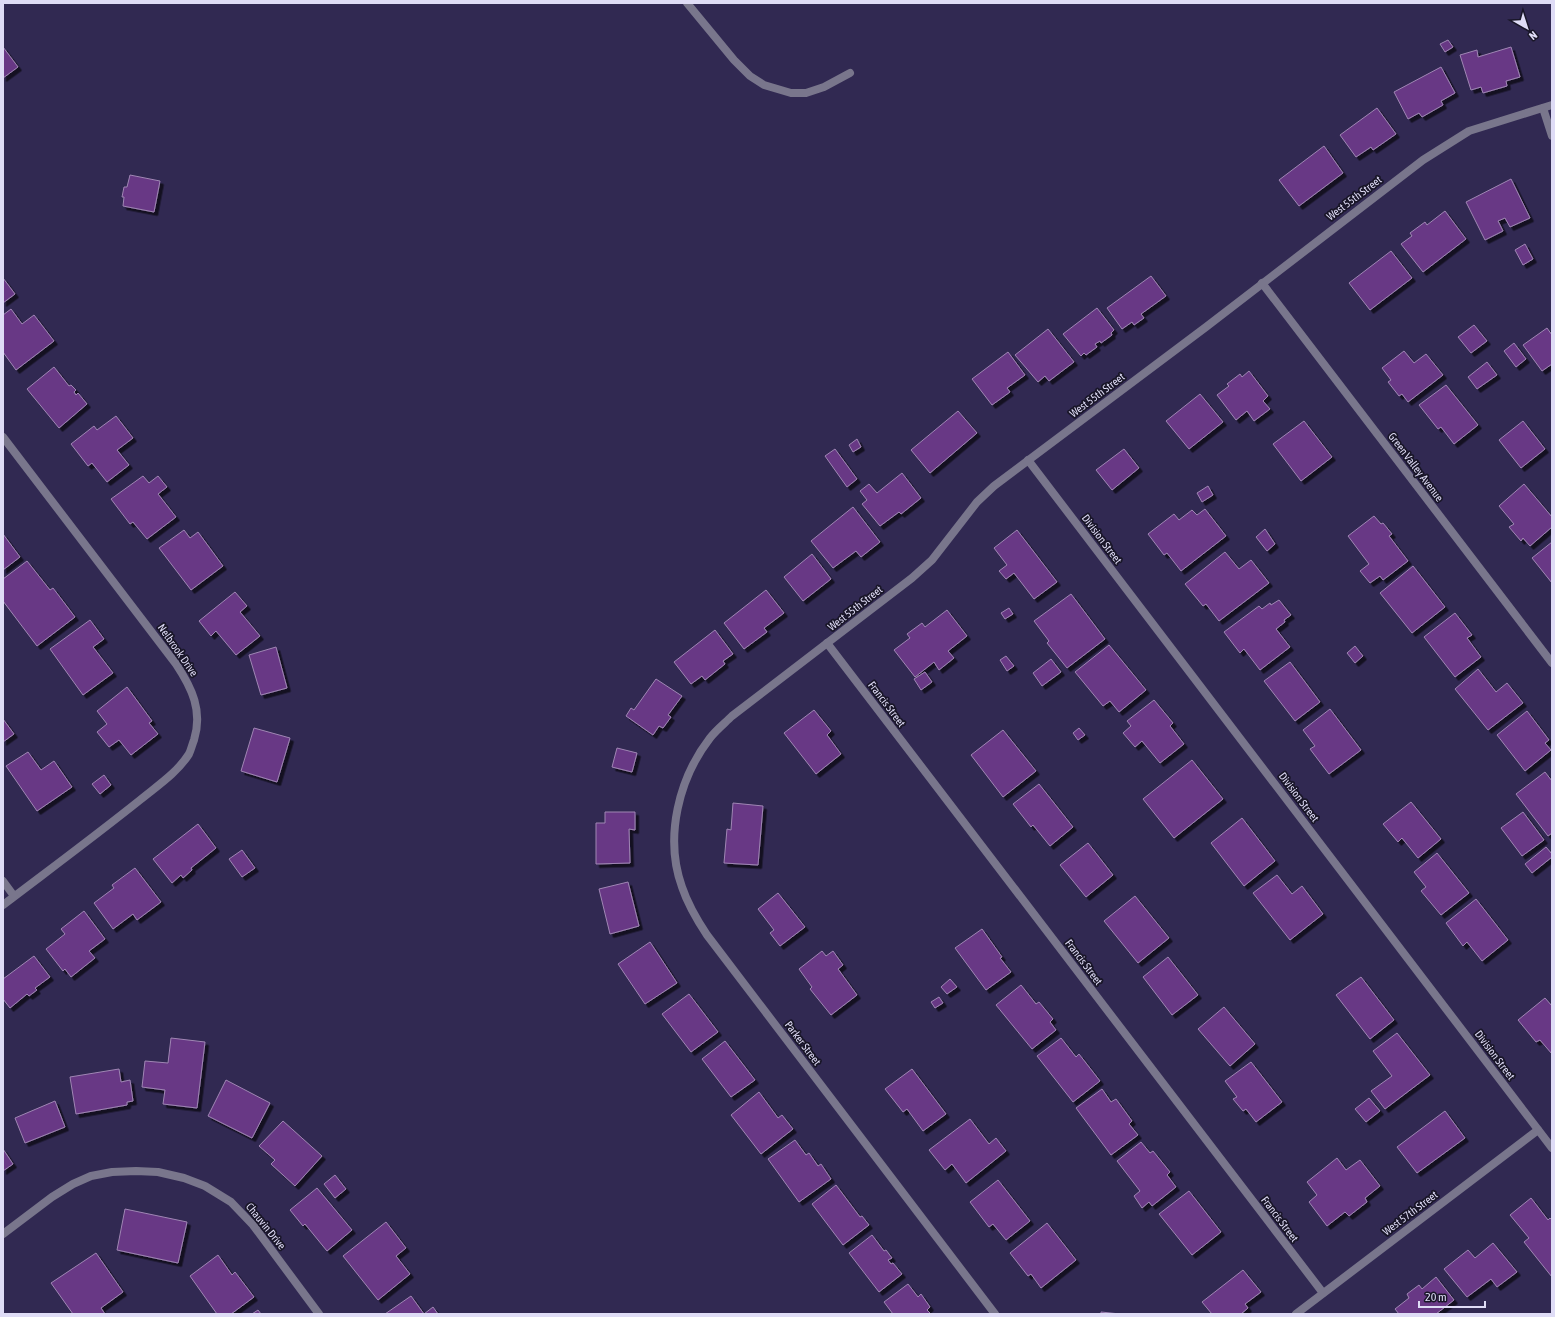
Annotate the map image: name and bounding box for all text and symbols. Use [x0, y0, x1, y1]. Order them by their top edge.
north arrow [1507, 8, 1547, 48]
text: N [1527, 29, 1540, 42]
street label: West 55th Street [1324, 173, 1384, 223]
street label: West 55th Street [1067, 370, 1127, 420]
street label: Green Valley Avenue [1386, 430, 1446, 504]
street label: Division Street [1080, 512, 1124, 566]
street label: West 55th Street [825, 583, 885, 633]
street label: Nelbrook Drive [156, 622, 200, 678]
street label: Francis Street [866, 679, 908, 729]
street label: Division Street [1277, 770, 1321, 824]
street label: Francis Street [1063, 937, 1105, 987]
street label: Parker Street [783, 1019, 823, 1067]
street label: Division Street [1473, 1028, 1517, 1082]
street label: West 57th Street [1380, 1188, 1440, 1238]
street label: Francis Street [1259, 1194, 1301, 1244]
street label: Chauvin Drive [244, 1200, 288, 1252]
scale bar [1419, 1283, 1485, 1309]
text: 20 m [1425, 1290, 1447, 1304]

